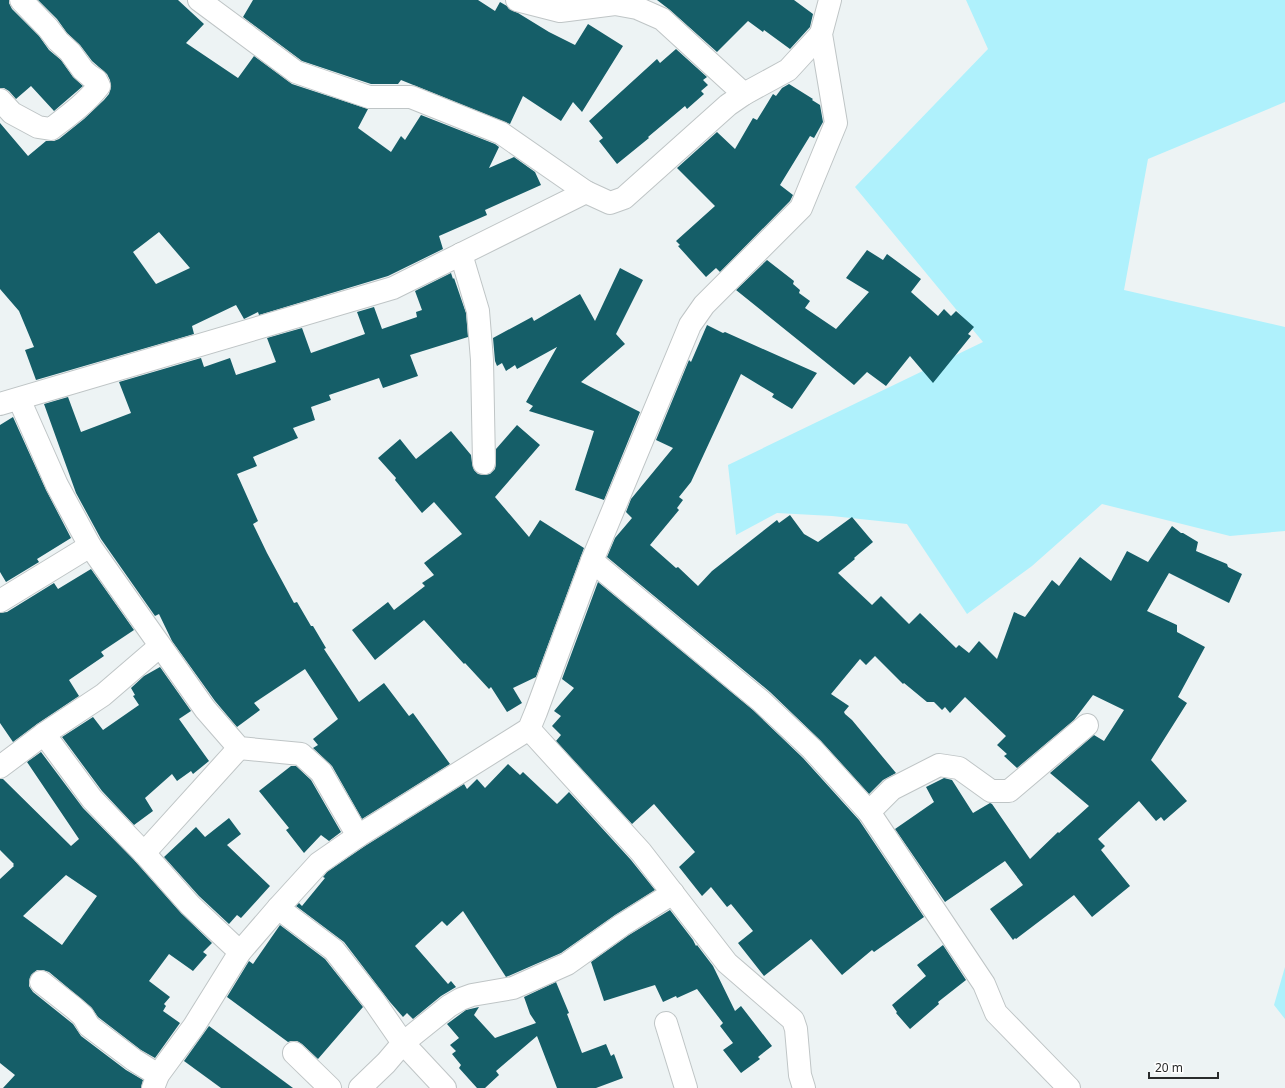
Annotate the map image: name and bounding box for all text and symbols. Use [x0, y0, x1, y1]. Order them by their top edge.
scale bar [1149, 1054, 1218, 1080]
text: 20 m [1155, 1059, 1183, 1076]

